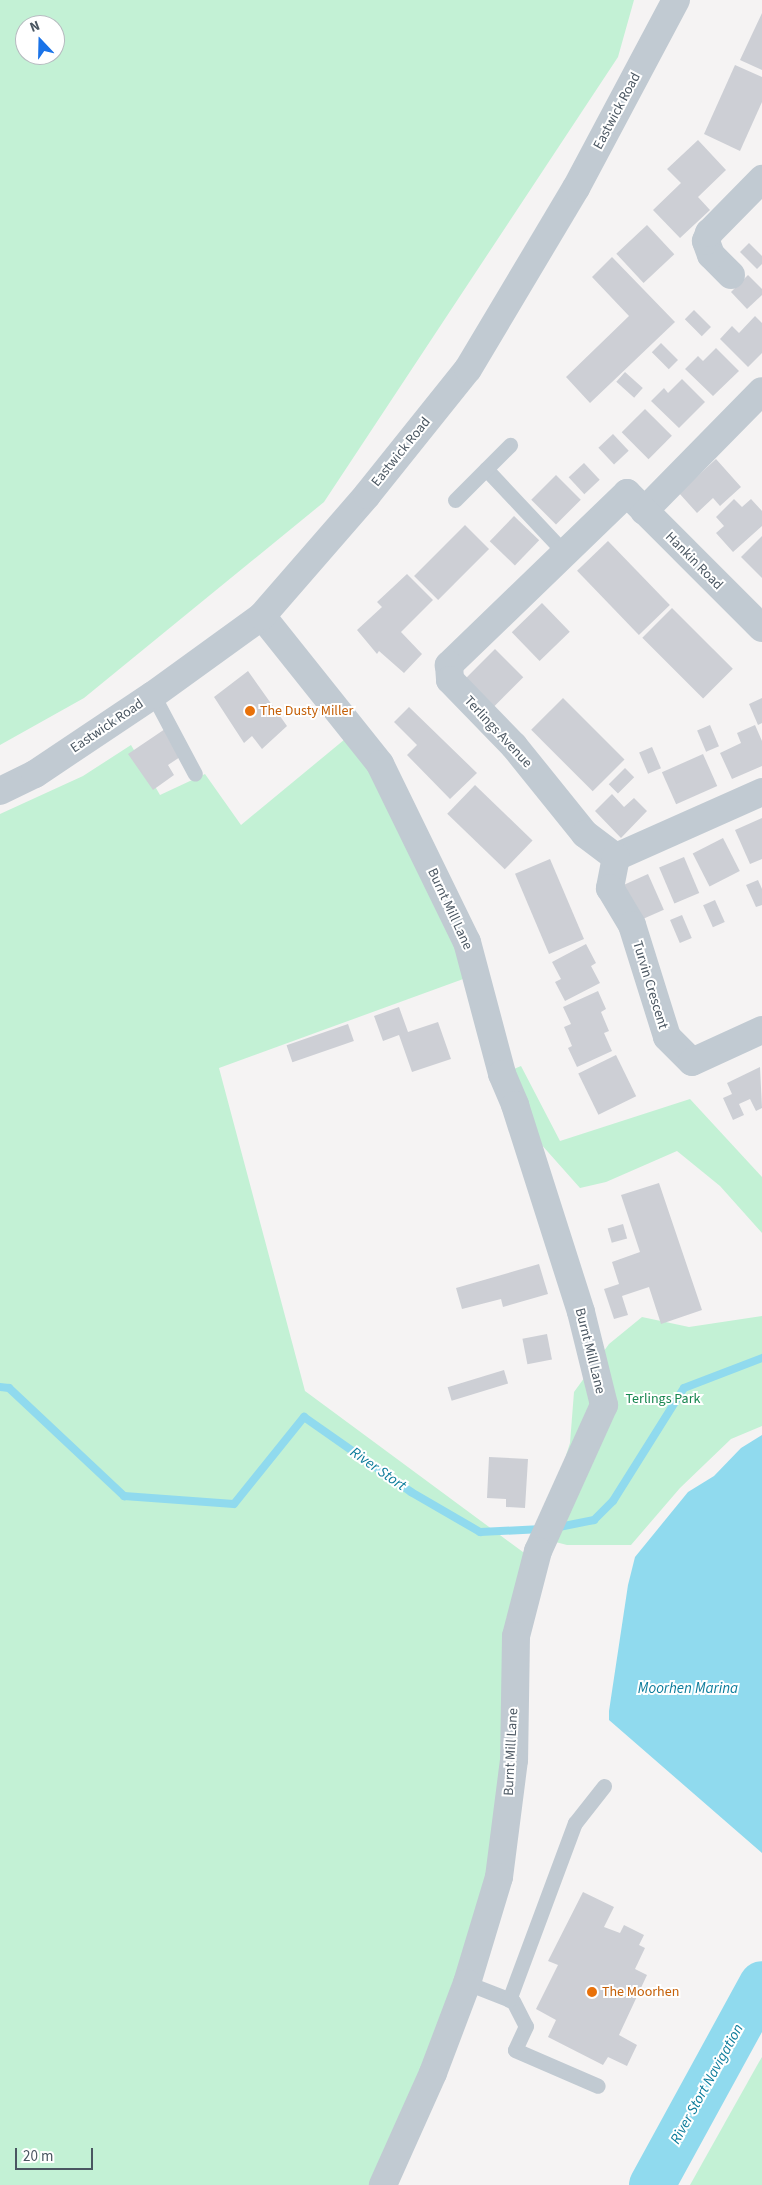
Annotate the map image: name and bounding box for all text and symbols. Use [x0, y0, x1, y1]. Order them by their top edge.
north arrow [15, 15, 65, 65]
text: N [27, 16, 43, 38]
street label: Eastwick Road [590, 70, 644, 152]
street label: Eastwick Road [368, 414, 434, 490]
street label: Hankin Road [662, 529, 726, 593]
street label: Terlings Avenue [461, 693, 535, 771]
street label: Eastwick Road [67, 695, 147, 757]
place label: The Dusty Miller [260, 703, 353, 719]
marker: The Dusty Miller [244, 705, 256, 717]
street label: Burnt Mill Lane [424, 866, 476, 952]
street label: Turvin Crescent [629, 939, 671, 1031]
street label: Burnt Mill Lane [571, 1306, 609, 1396]
park label: Terlings Park [626, 1391, 700, 1407]
water label: River Stort [347, 1443, 409, 1495]
water label: Moorhen Marina [638, 1680, 738, 1698]
street label: Burnt Mill Lane [500, 1708, 522, 1796]
place label: The Moorhen [602, 1984, 679, 2000]
marker: The Moorhen [586, 1986, 598, 1998]
water label: River Stort Navigation [667, 2021, 747, 2147]
scale bar [18, 2138, 95, 2170]
text: 20 m [23, 2146, 53, 2167]

